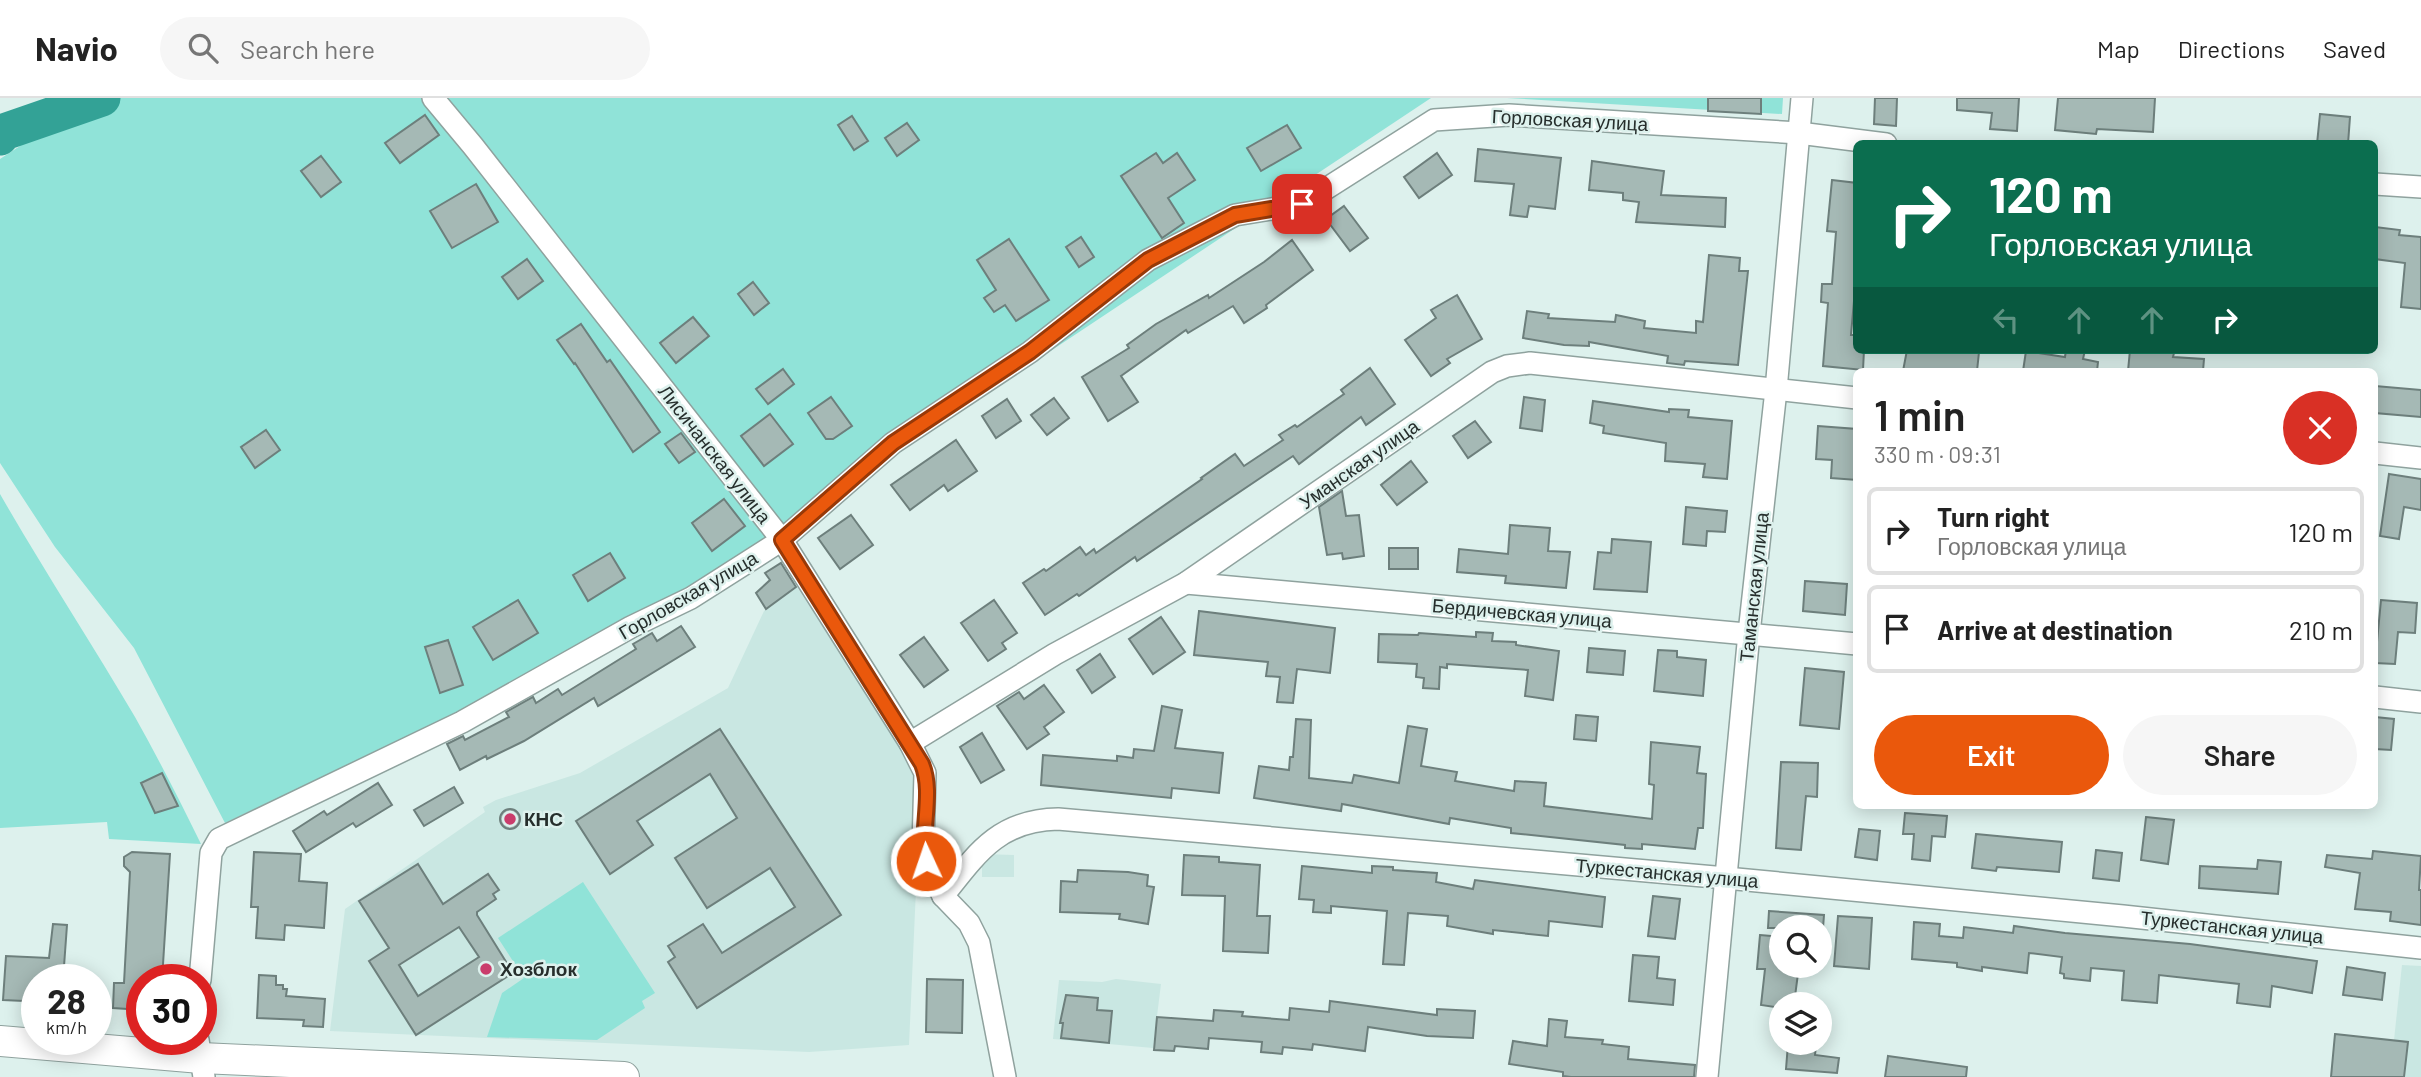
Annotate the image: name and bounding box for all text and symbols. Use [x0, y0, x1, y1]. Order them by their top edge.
search box [160, 17, 650, 80]
text: Navio [35, 28, 118, 68]
icon: search [184, 29, 222, 67]
text: Search here [240, 33, 375, 64]
text: Map [2097, 34, 2140, 63]
text: Directions [2178, 34, 2285, 63]
text: Saved [2323, 34, 2386, 63]
street label: Горловская улица [1491, 104, 1649, 135]
text: 120 m [1989, 164, 2112, 223]
icon: right [1874, 168, 1965, 259]
pin [1272, 174, 1332, 234]
icon: arrive [1283, 185, 1321, 223]
text: Горловская улица [1989, 224, 2252, 262]
icon: left [1987, 301, 2025, 339]
icon: ahead [2060, 301, 2098, 339]
icon: ahead [2133, 301, 2171, 339]
icon: right [2206, 301, 2244, 339]
street label: Лисичанская улица [654, 380, 777, 528]
text: 1 min [1874, 389, 1966, 439]
button: close [2283, 391, 2357, 465]
street label: Уманская улица [1295, 414, 1423, 513]
text: 330 m · 09:31 [1874, 440, 2001, 468]
text: Turn right [1937, 501, 2050, 532]
street label: Таманская улица [1734, 510, 1773, 663]
icon: right [1878, 512, 1916, 550]
text: 120 m [2289, 516, 2353, 547]
text: Горловская улица [1937, 532, 2126, 560]
street label: Горловская улица [614, 545, 762, 644]
street label: Бердичевская улица [1431, 593, 1613, 632]
icon: arrive [1878, 610, 1916, 648]
text: Arrive at destination [1937, 614, 2173, 645]
text: 210 m [2289, 614, 2353, 645]
button: Exit [1874, 715, 2109, 795]
button: Share [2123, 715, 2357, 795]
place label: КНС [524, 807, 563, 830]
marker: КНС [502, 811, 518, 827]
position arrow [889, 824, 963, 898]
street label: Туркестанская улица [1575, 853, 1760, 892]
street label: Туркестанская улица [2140, 905, 2325, 948]
map controls [1769, 915, 1832, 1055]
button: search [1769, 915, 1832, 978]
place label: Хозблок [500, 957, 577, 980]
marker: Хозблок [478, 961, 494, 977]
speed limit sign: 30 [126, 964, 217, 1055]
text: 28 [47, 979, 86, 1021]
button: layers [1769, 992, 1832, 1055]
text: km/h [46, 1016, 87, 1038]

